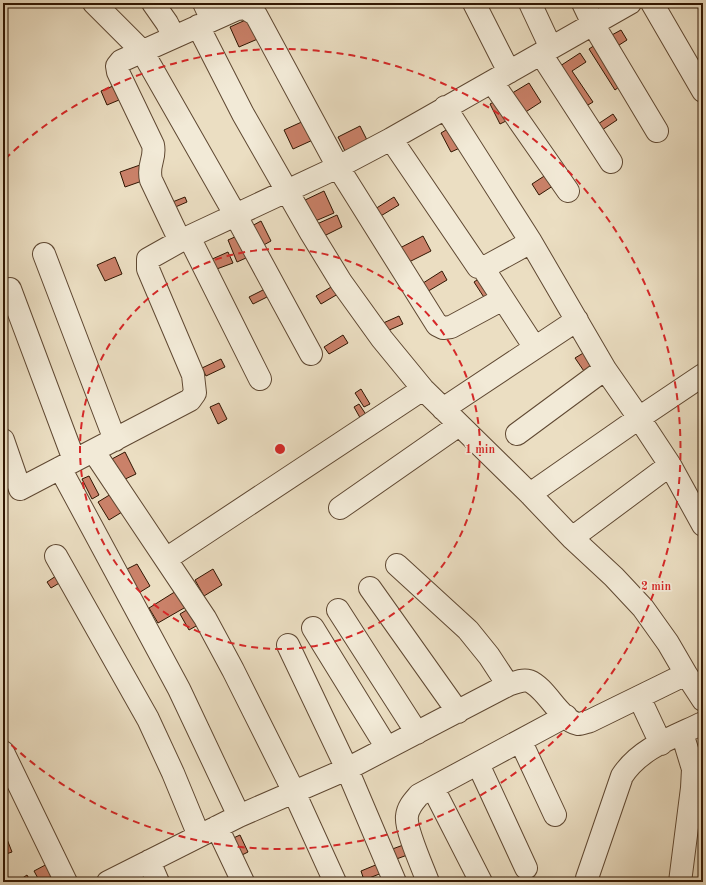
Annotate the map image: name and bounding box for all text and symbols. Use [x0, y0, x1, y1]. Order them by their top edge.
centre of rings [273, 442, 287, 456]
text: 1 min [465, 444, 495, 456]
text: 2 min [641, 581, 671, 593]

